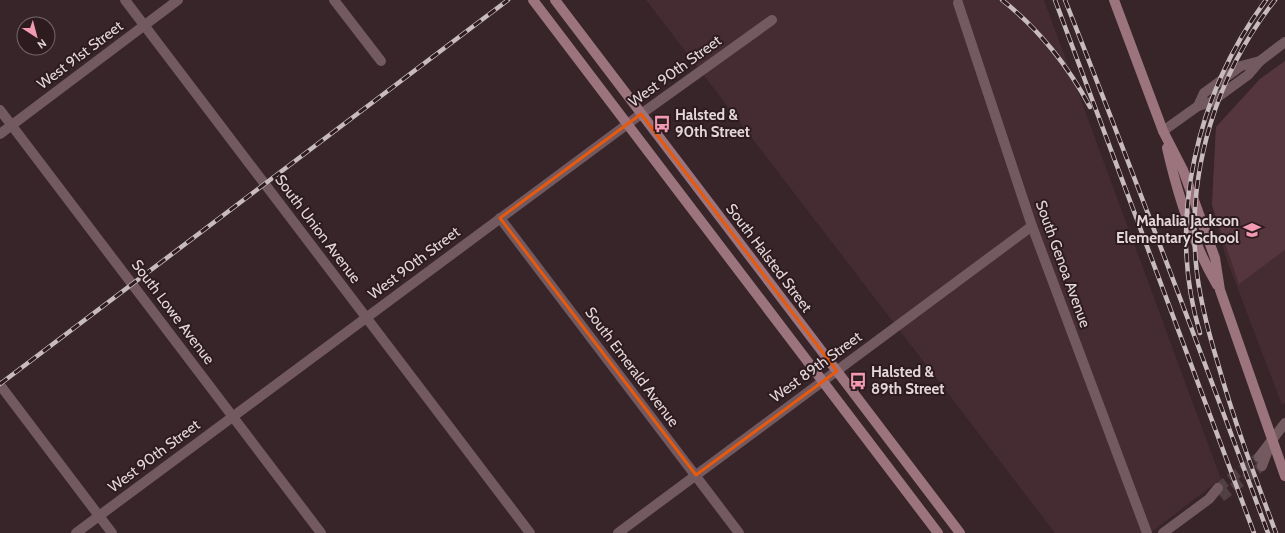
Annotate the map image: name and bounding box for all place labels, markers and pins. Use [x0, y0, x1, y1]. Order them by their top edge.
place label: Halsted & 90th Street [675, 106, 750, 141]
bus stop icon: Halsted & 90th Street [652, 114, 672, 134]
place label: Mahalia Jackson Elementary School [1116, 212, 1239, 247]
school or university icon: Mahalia Jackson Elementary School [1242, 220, 1262, 240]
place label: Halsted & 89th Street [871, 363, 944, 398]
bus stop icon: Halsted & 89th Street [848, 371, 868, 391]

